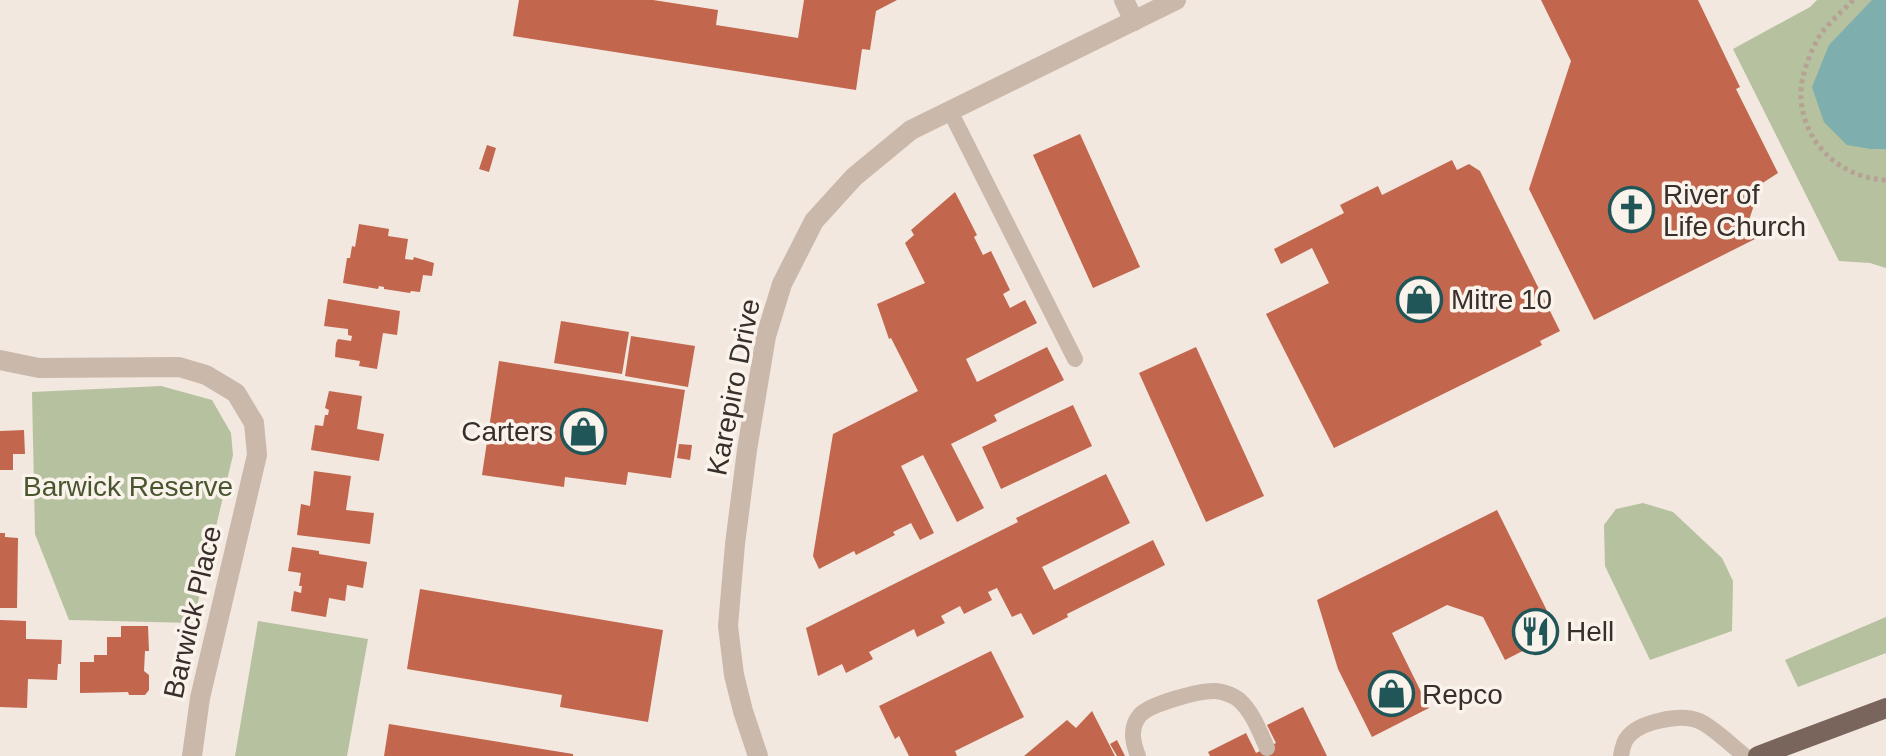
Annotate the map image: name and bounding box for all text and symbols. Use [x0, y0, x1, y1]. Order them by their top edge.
place label: River of Life Church [1663, 179, 1806, 242]
church icon: River of Life Church [1608, 186, 1656, 234]
shop icon: Mitre 10 [1396, 275, 1444, 323]
place label: Mitre 10 [1451, 284, 1552, 315]
street label: Karepiro Drive [701, 296, 766, 478]
shop icon: Carters [560, 407, 608, 455]
place label: Carters [461, 416, 553, 447]
park label: Barwick Reserve [23, 471, 233, 502]
street label: Barwick Place [158, 523, 227, 701]
restaurant icon: Hell [1511, 607, 1559, 655]
place label: Hell [1566, 616, 1614, 647]
shop icon: Repco [1367, 670, 1415, 718]
place label: Repco [1422, 679, 1503, 710]

